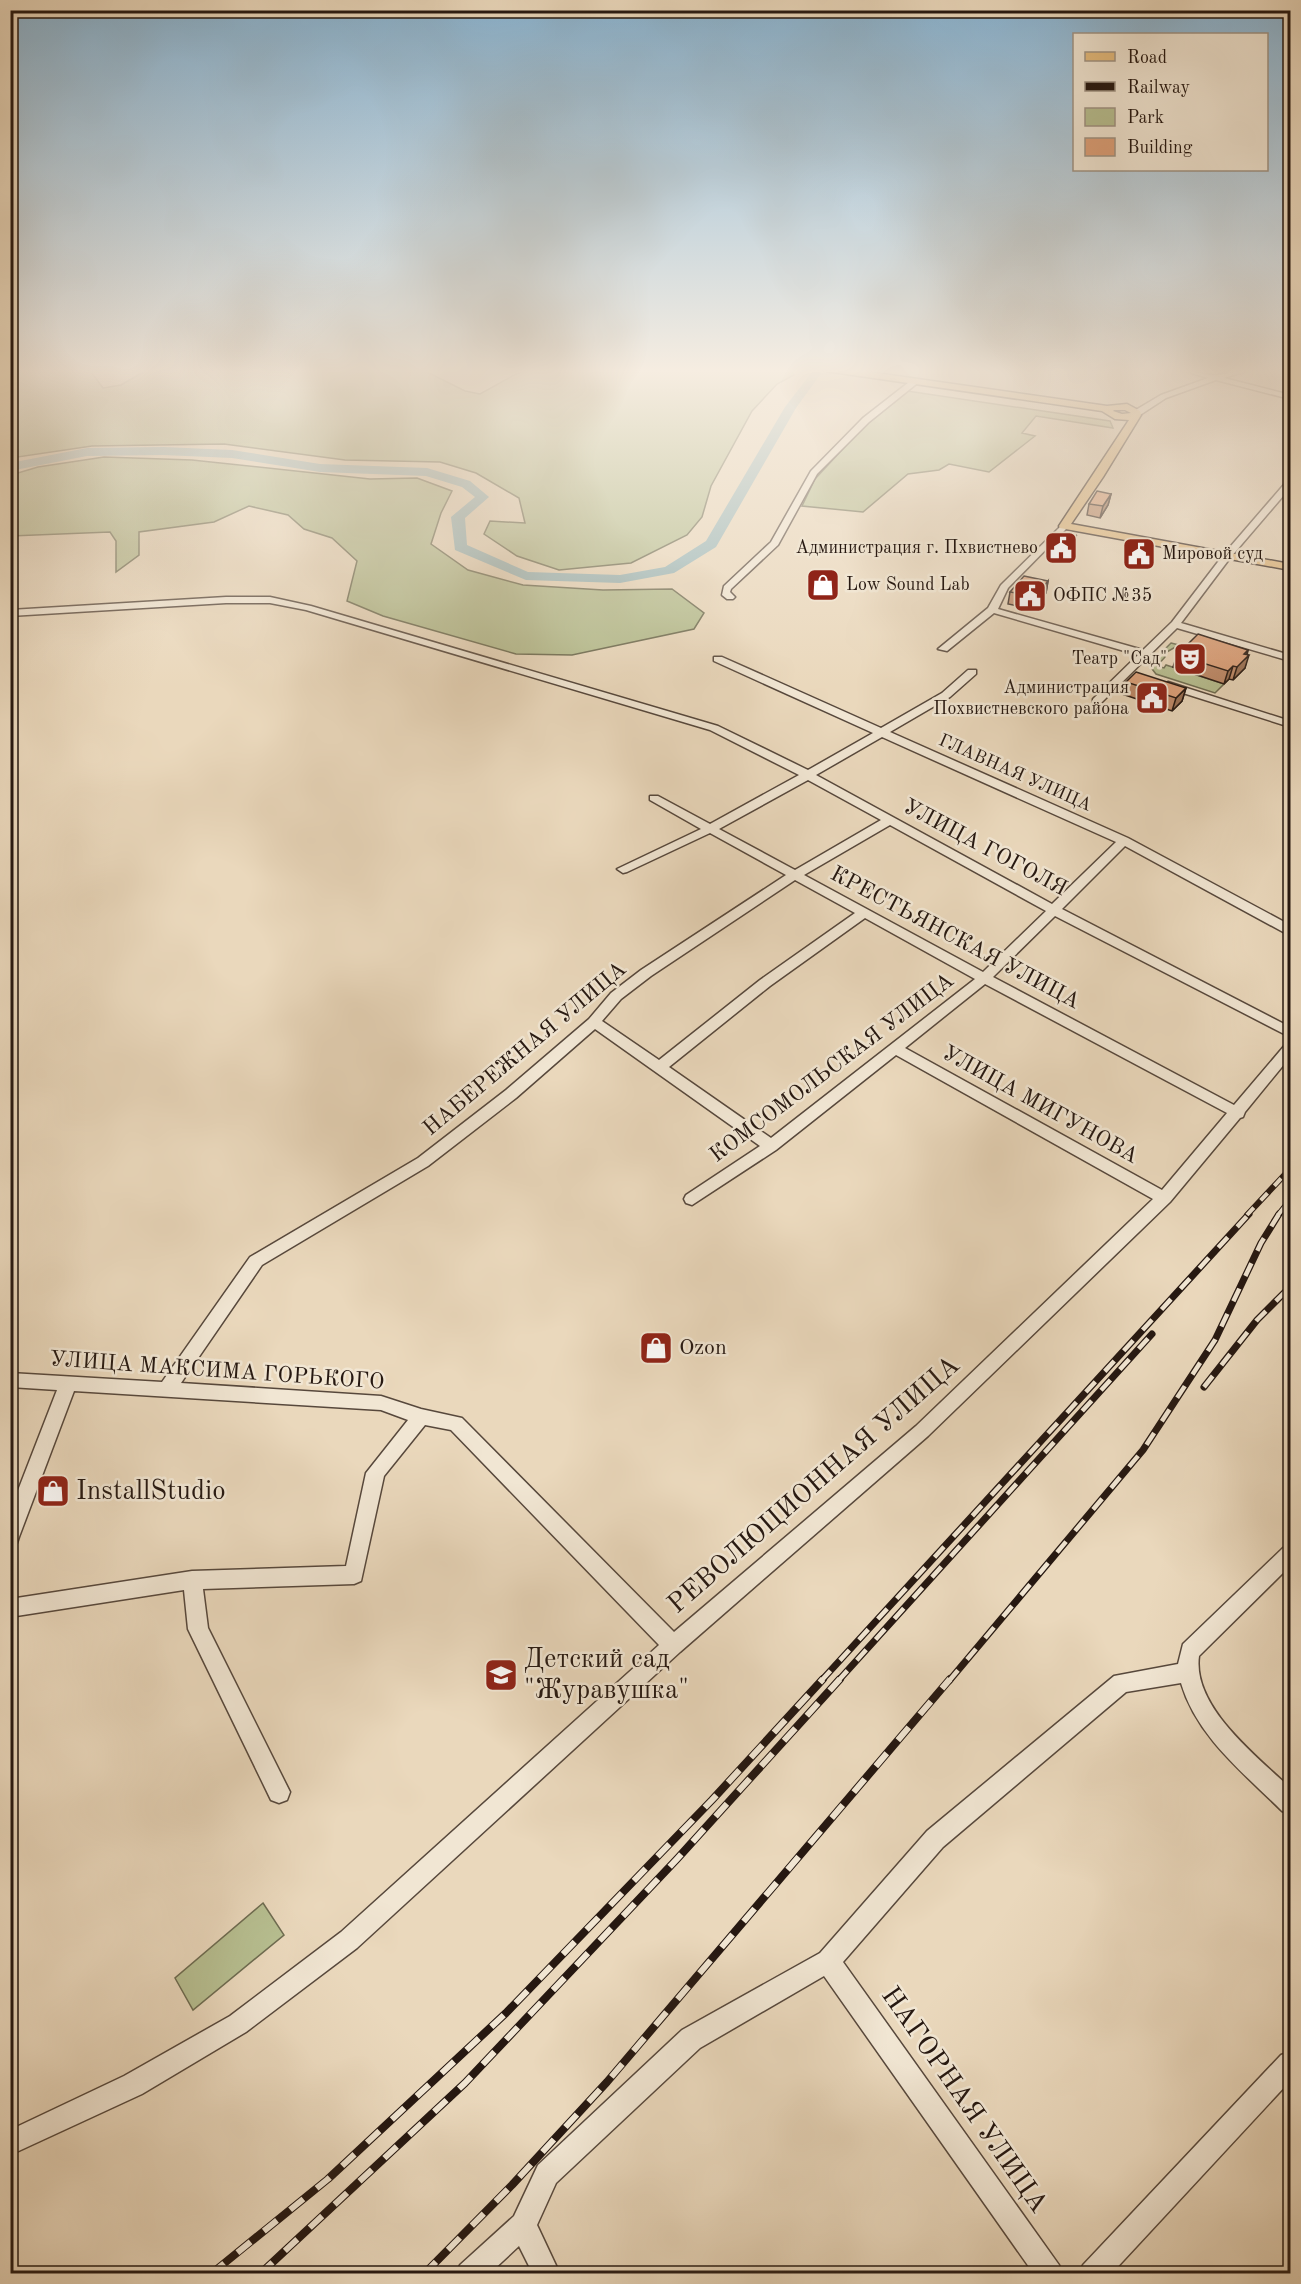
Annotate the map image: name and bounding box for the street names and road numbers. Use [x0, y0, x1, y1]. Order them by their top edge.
street label: ГЛАВНАЯ УЛИЦА [936, 731, 1094, 815]
street label: УЛИЦА ГОГОЛЯ [899, 796, 1071, 900]
street label: КРЕСТЬЯНСКАЯ УЛИЦА [827, 863, 1084, 1013]
street label: НАБЕРЕЖНАЯ УЛИЦА [419, 958, 631, 1140]
street label: КОМСОМОЛЬСКАЯ УЛИЦА [706, 969, 958, 1167]
street label: УЛИЦА МИГУНОВА [938, 1042, 1142, 1168]
street label: УЛИЦА МАКСИМА ГОРЬКОГО [49, 1348, 385, 1394]
street label: РЕВОЛЮЦИОННАЯ УЛИЦА [663, 1351, 965, 1619]
street label: НАГОРНАЯ УЛИЦА [876, 1982, 1052, 2218]

